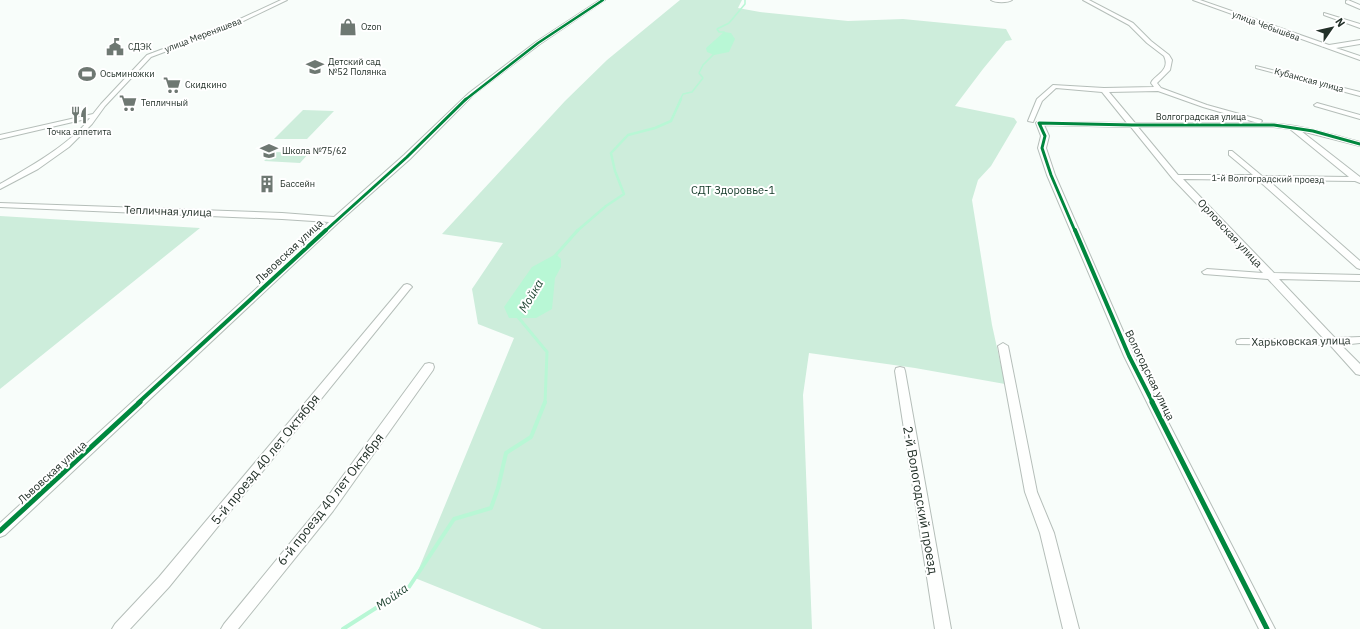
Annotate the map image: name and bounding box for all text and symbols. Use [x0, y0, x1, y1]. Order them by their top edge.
street label: улица Чебышёва [1231, 8, 1302, 43]
north arrow [1312, 8, 1352, 48]
street label: улица Мереняшева [163, 15, 243, 54]
text: N [1332, 15, 1348, 30]
shop icon: Ozon [338, 17, 358, 37]
place label: Ozon [361, 21, 382, 32]
public building icon: СДЭК [105, 37, 125, 57]
place label: СДЭК [128, 41, 152, 52]
place label: Детский сад №52 Полянка [328, 56, 386, 77]
school or university icon: Детский сад №52 Полянка [305, 57, 325, 77]
sports icon: Осьминожки [77, 64, 97, 84]
street label: Кубанская улица [1273, 65, 1345, 94]
place label: Осьминожки [100, 68, 155, 79]
supermarket icon: Скидкино [162, 75, 182, 95]
place label: Скидкино [185, 79, 227, 90]
supermarket icon: Тепличный [118, 93, 138, 113]
place label: Тепличный [141, 97, 188, 108]
restaurant icon: Точка аппетита [69, 105, 89, 125]
street label: Волгоградская улица [1156, 111, 1246, 122]
place label: Точка аппетита [47, 126, 112, 137]
school or university icon: Школа №75/62 [259, 141, 279, 161]
place label: Школа №75/62 [282, 145, 347, 156]
street label: 1-й Волгоградский проезд [1211, 172, 1325, 185]
building icon: Бассейн [257, 174, 277, 194]
place label: Бассейн [280, 178, 315, 189]
park label: СДТ Здоровье-1 [691, 183, 775, 197]
street label: Орловская улица [1195, 196, 1266, 270]
street label: Тепличная улица [124, 202, 212, 220]
street label: Львовская улица [252, 216, 326, 286]
water label: Мойка [515, 276, 546, 315]
street label: Вологодская улица [1122, 327, 1178, 423]
street label: Харьковская улица [1251, 333, 1351, 349]
street label: 5-й проезд 40 лет Октября [207, 390, 324, 528]
street label: 2-й Вологодский проезд [899, 425, 942, 576]
street label: 6-й проезд 40 лет Октября [273, 430, 388, 569]
street label: Львовская улица [15, 437, 89, 507]
water label: Мойка [373, 580, 411, 613]

